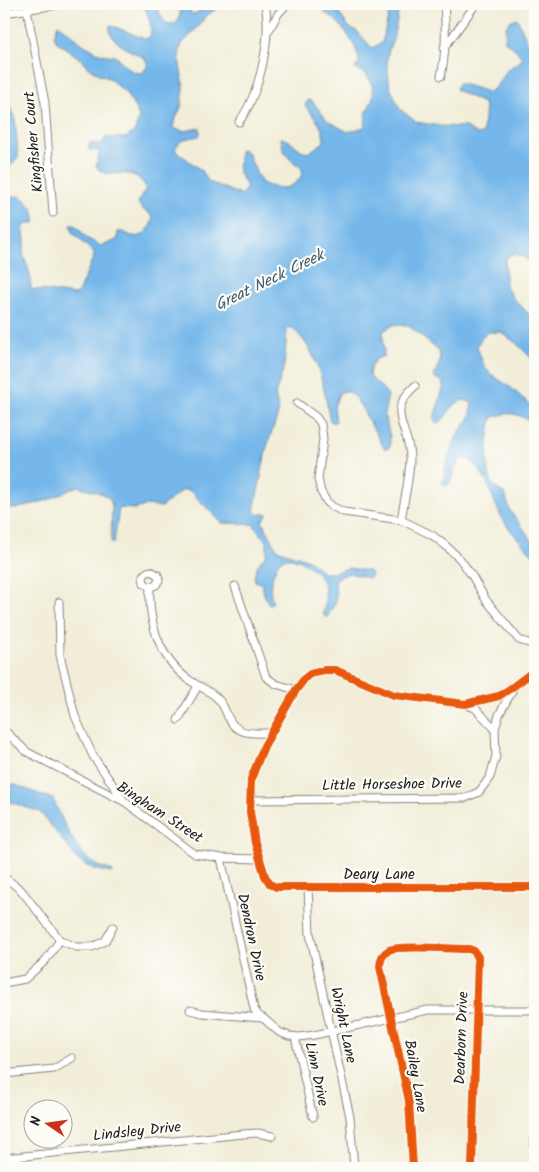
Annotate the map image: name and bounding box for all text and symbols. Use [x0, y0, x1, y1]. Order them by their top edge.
street label: Kingfisher Court [18, 90, 50, 193]
water label: Great Neck Creek [211, 242, 331, 318]
street label: Little Horseshoe Drive [322, 772, 462, 798]
street label: Bingham Street [111, 776, 208, 850]
street label: Deary Lane [343, 863, 415, 887]
street label: Dendron Drive [230, 891, 272, 983]
street label: Wright Lane [323, 985, 363, 1066]
street label: Dearborn Drive [448, 991, 476, 1085]
street label: Bailey Lane [397, 1038, 433, 1115]
street label: Linn Drive [298, 1040, 335, 1109]
north arrow [22, 1100, 72, 1150]
text: N [25, 1114, 48, 1128]
street label: Lindsley Drive [92, 1115, 183, 1149]

